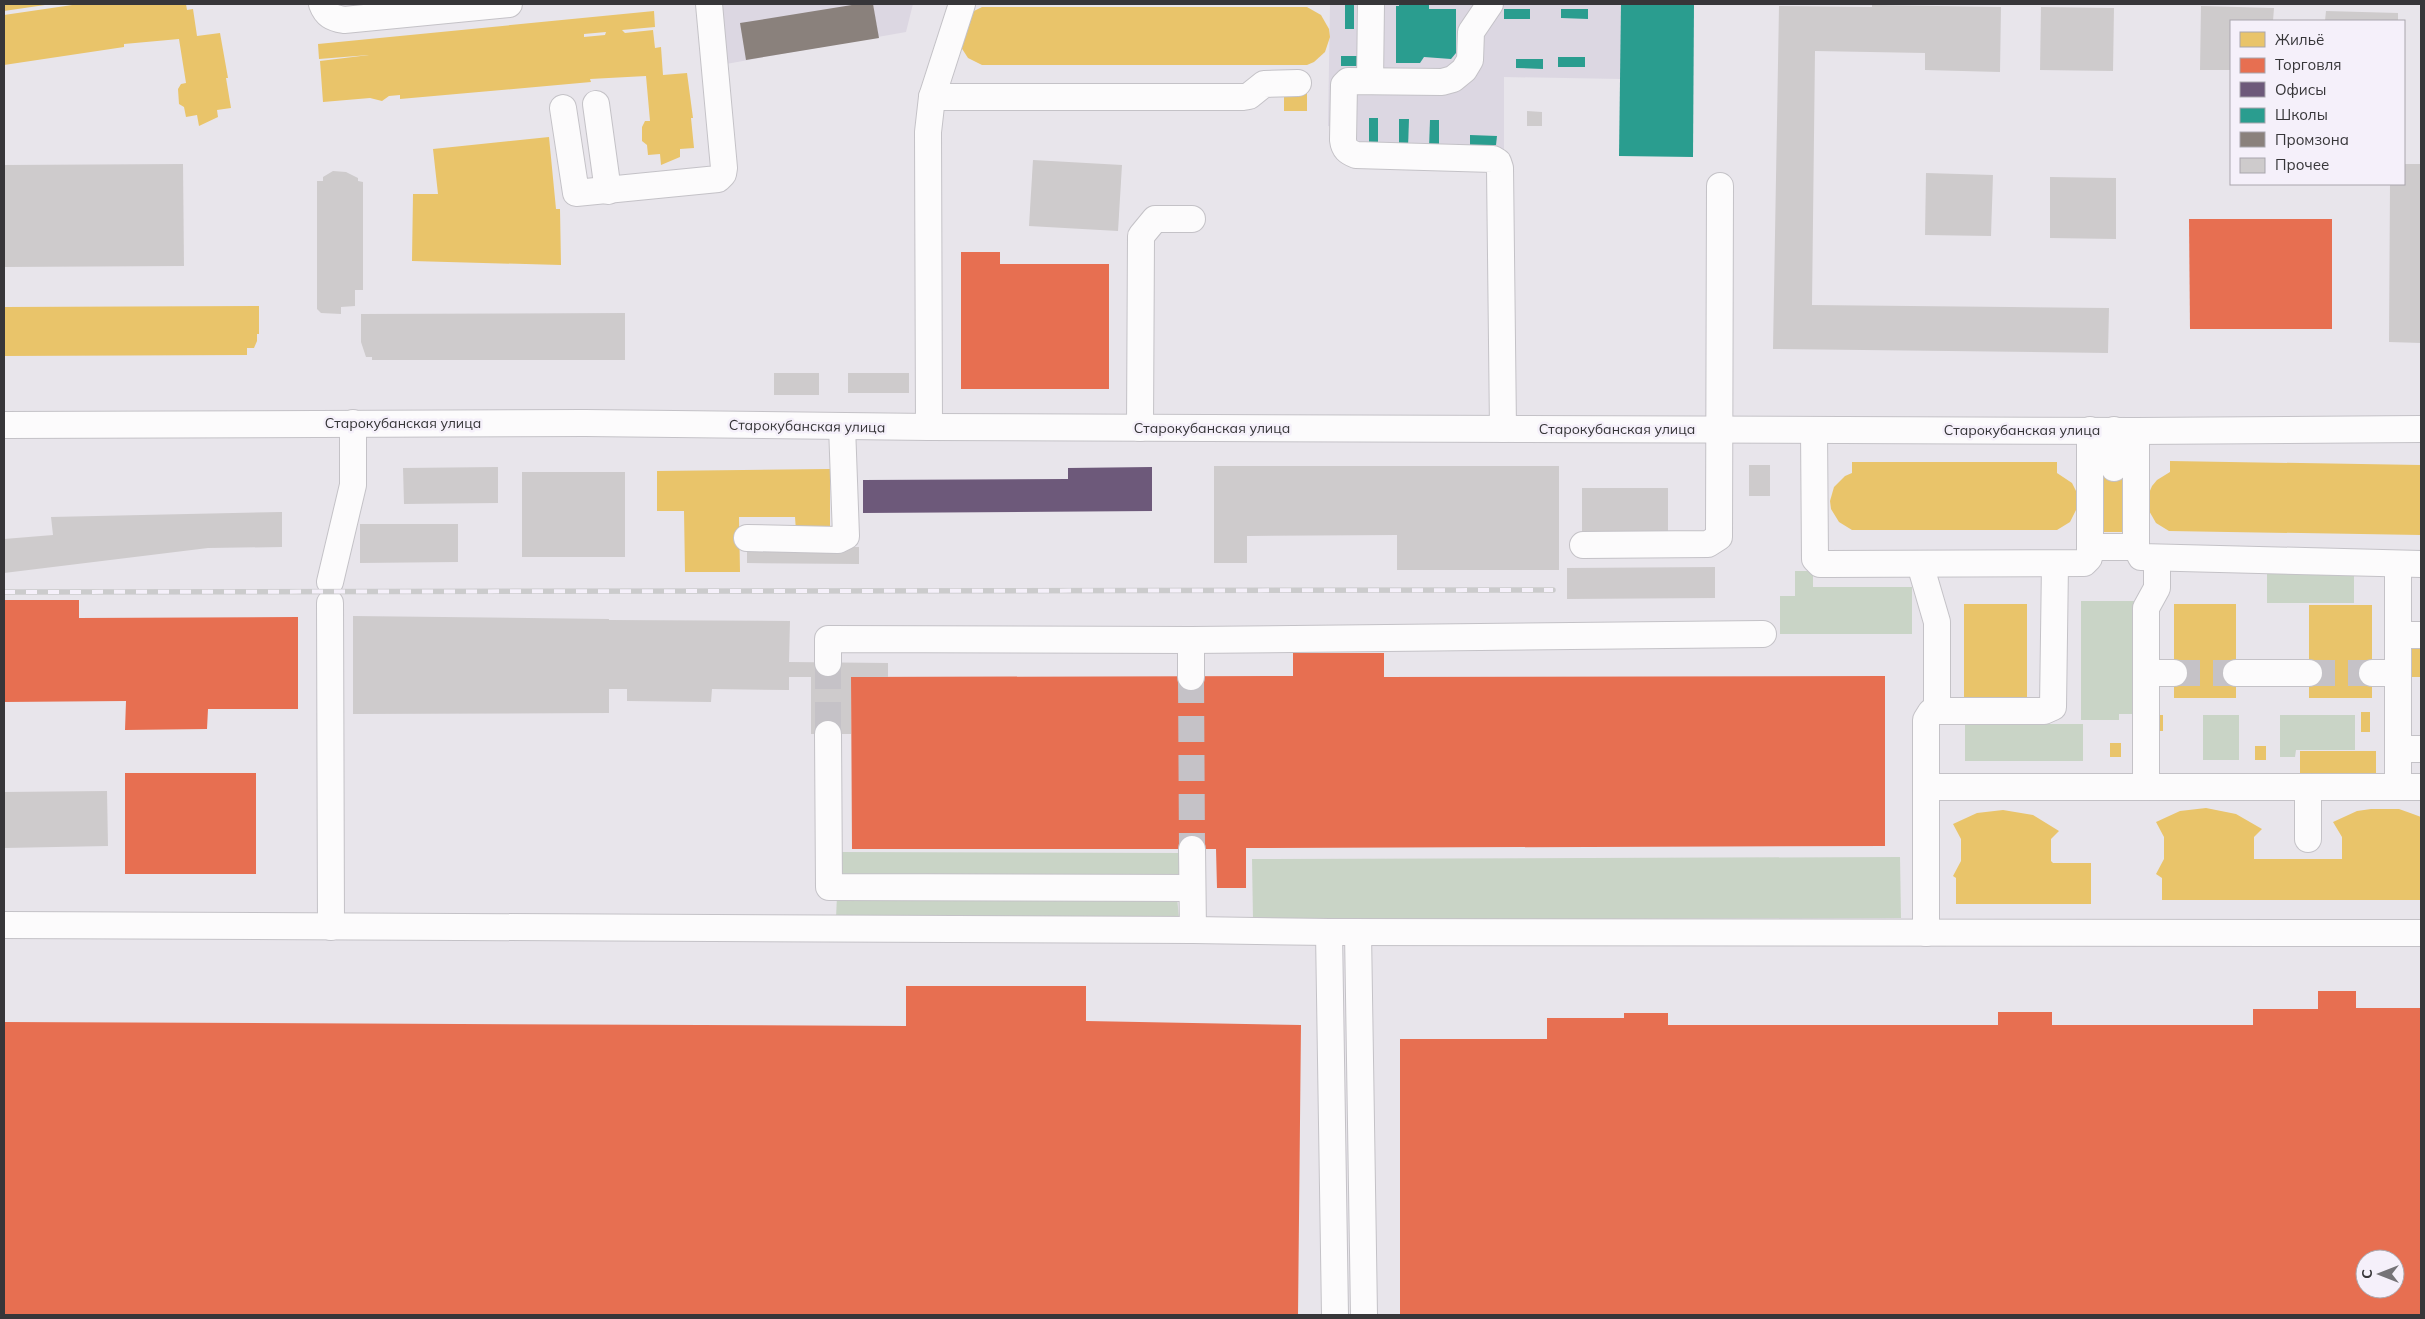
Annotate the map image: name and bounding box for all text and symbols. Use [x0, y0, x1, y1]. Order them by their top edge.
legend [2230, 20, 2405, 185]
text: Жильё [2275, 30, 2324, 49]
text: Торговля [2275, 55, 2342, 74]
text: Офисы [2275, 80, 2327, 99]
text: Школы [2275, 105, 2328, 124]
text: Промзона [2275, 130, 2349, 149]
text: Прочее [2275, 155, 2329, 174]
street label: Старокубанская улица [325, 414, 481, 432]
street label: Старокубанская улица [729, 416, 885, 436]
street label: Старокубанская улица [1134, 419, 1290, 437]
street label: Старокубанская улица [1539, 420, 1695, 438]
street label: Старокубанская улица [1944, 421, 2100, 439]
north arrow [2355, 1249, 2405, 1299]
text: С [2358, 1269, 2376, 1279]

